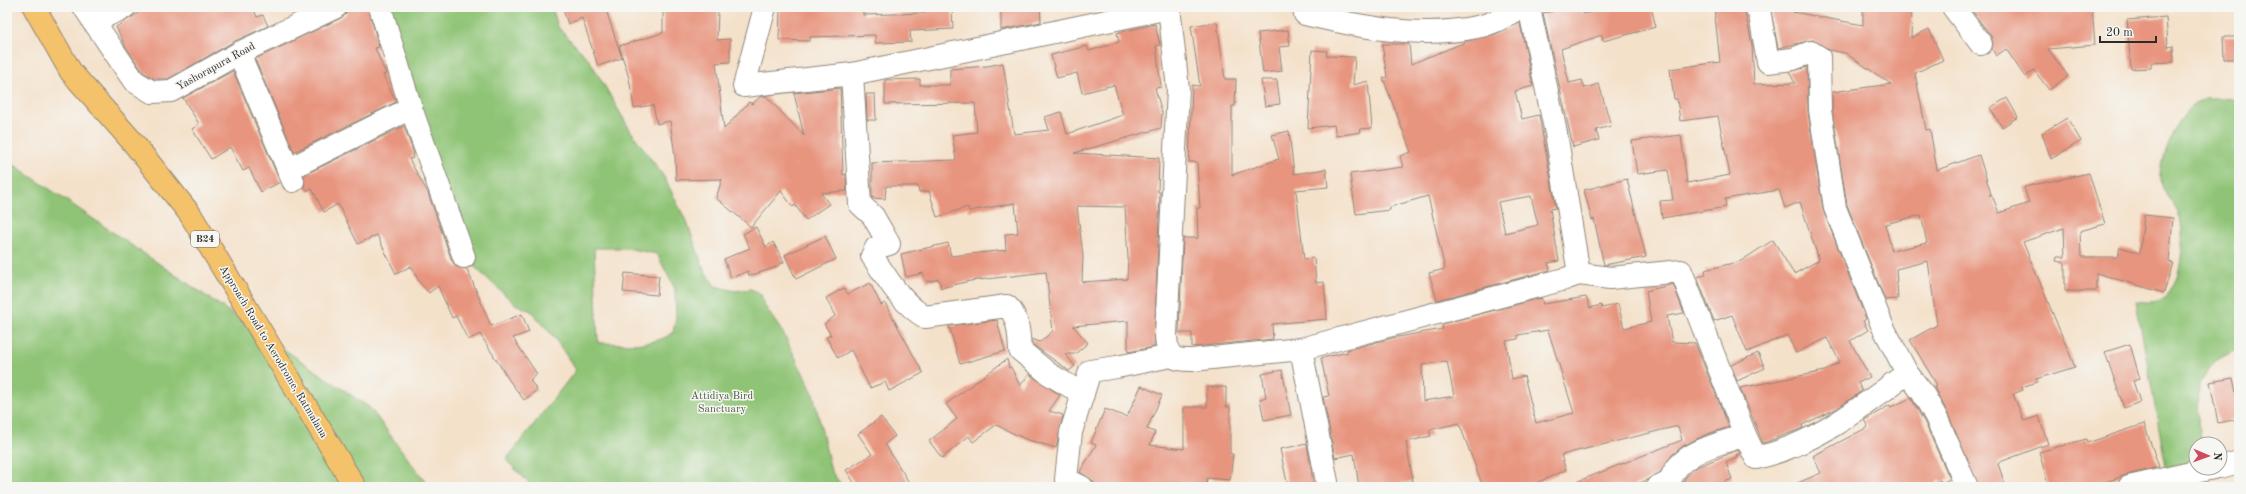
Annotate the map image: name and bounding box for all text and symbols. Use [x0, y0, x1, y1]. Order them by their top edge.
scale bar [2100, 18, 2156, 44]
text: 20 m [2106, 27, 2133, 39]
street label: Yashorapura Road [175, 41, 257, 93]
road number: B24 [191, 231, 219, 247]
street label: Approach Road to Aerodrome, Ratmalana [217, 264, 329, 441]
park label: Attidiya Bird Sanctuary [691, 391, 754, 415]
north arrow [2188, 436, 2228, 476]
text: N [2211, 452, 2222, 461]

